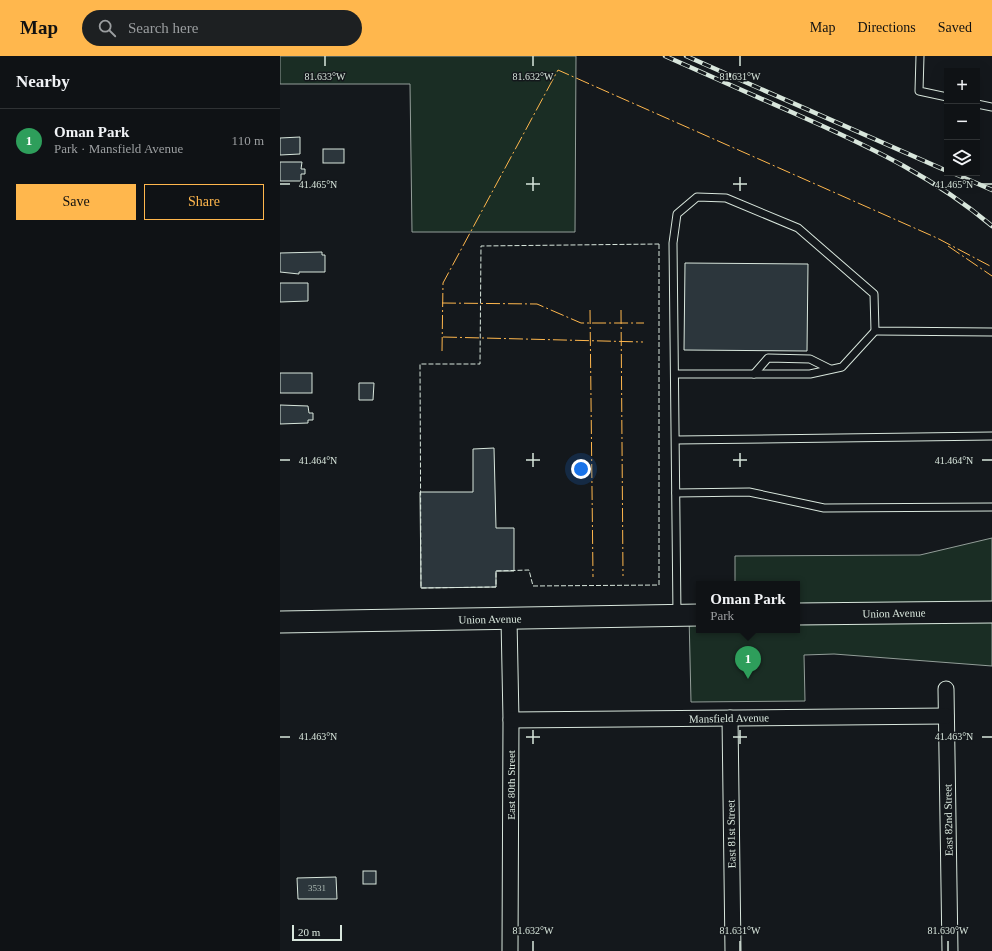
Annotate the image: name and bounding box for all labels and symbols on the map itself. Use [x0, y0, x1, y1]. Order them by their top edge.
text: 81.633°W [305, 71, 346, 82]
text: 81.632°W [513, 71, 554, 82]
text: 81.631°W [720, 71, 761, 82]
text: 41.465°N [299, 179, 337, 190]
text: 41.465°N [935, 179, 973, 190]
text: 41.464°N [299, 455, 337, 466]
text: 41.464°N [935, 455, 973, 466]
your location [571, 459, 591, 479]
street label: Union Avenue [862, 606, 926, 620]
street label: Union Avenue [458, 612, 522, 626]
pin: 1 [735, 646, 761, 679]
street label: Mansfield Avenue [689, 711, 769, 725]
text: 41.463°N [299, 731, 337, 742]
text: 41.463°N [935, 731, 973, 742]
street label: East 80th Street [505, 750, 517, 820]
street label: East 82nd Street [941, 784, 955, 856]
street label: East 81st Street [724, 800, 738, 868]
house number: 3531 [308, 883, 326, 893]
scale bar [292, 923, 342, 942]
text: 81.632°W [513, 925, 554, 936]
text: 81.631°W [720, 925, 761, 936]
text: 81.630°W [928, 925, 969, 936]

